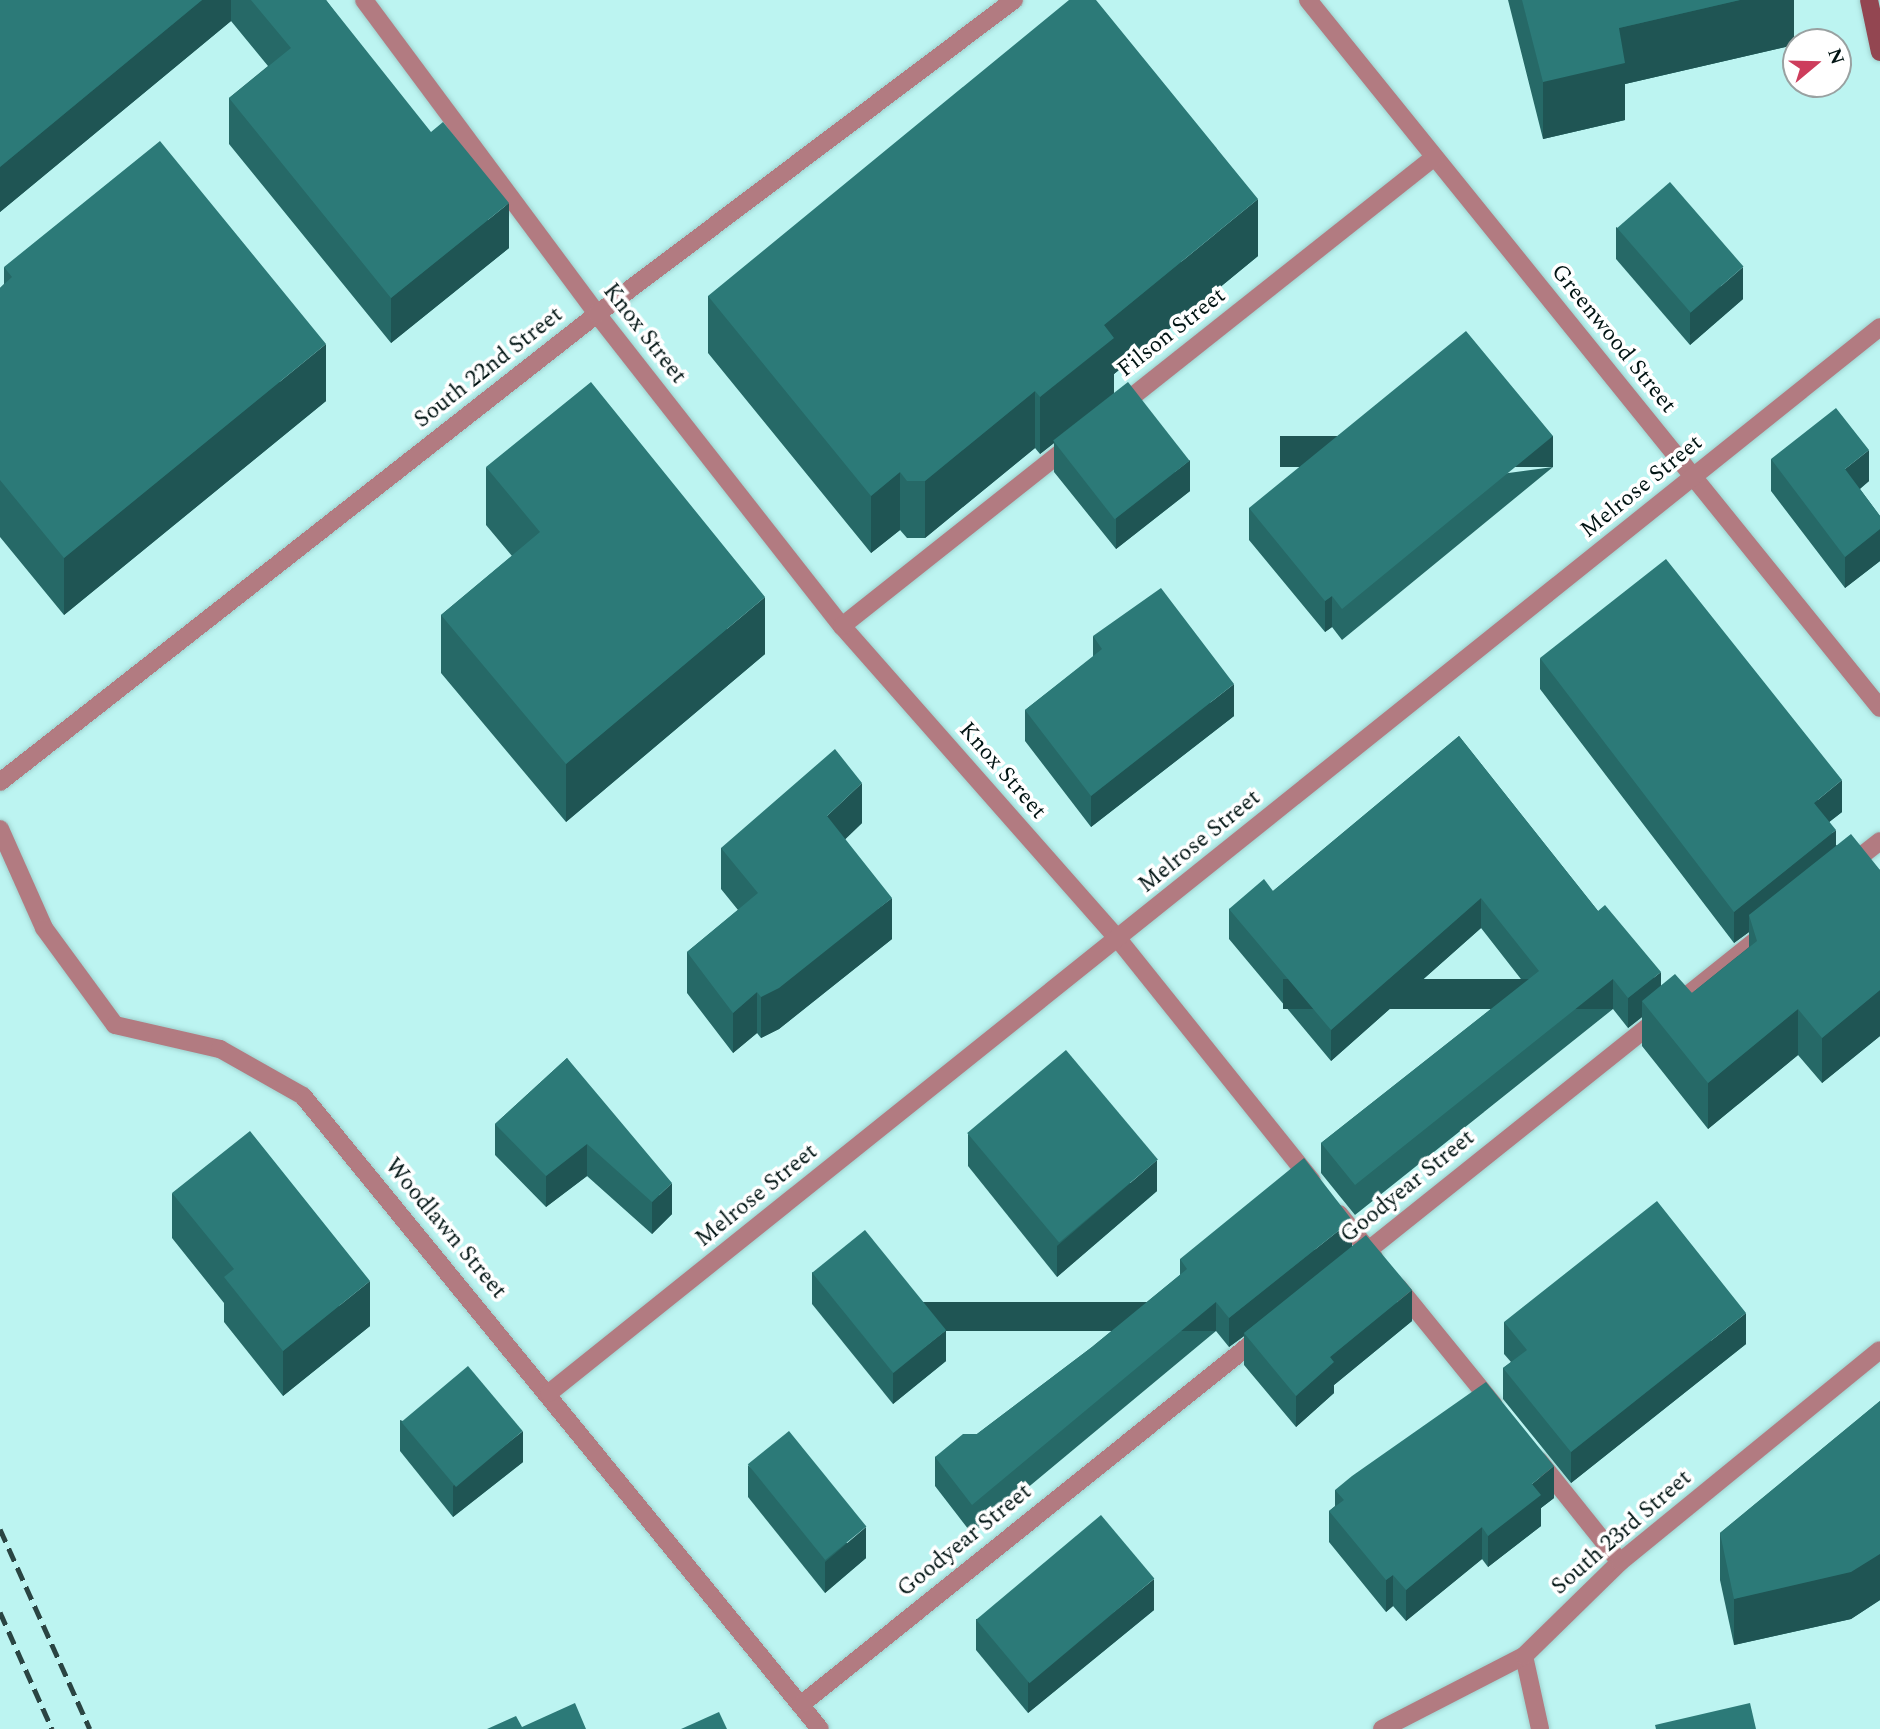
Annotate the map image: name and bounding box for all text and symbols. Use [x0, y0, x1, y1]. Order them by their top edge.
north arrow [1782, 28, 1852, 98]
text: N [1819, 45, 1852, 69]
street label: Greenwood Street [1545, 259, 1681, 419]
street label: Knox Street [596, 278, 692, 390]
street label: Filson Street [1112, 282, 1232, 384]
street label: South 22nd Street [409, 302, 569, 434]
street label: Melrose Street [1576, 429, 1708, 545]
street label: Knox Street [952, 717, 1052, 825]
street label: Melrose Street [1134, 784, 1266, 900]
street label: Goodyear Street [1335, 1125, 1481, 1249]
street label: Melrose Street [691, 1138, 823, 1254]
street label: Woodlawn Street [378, 1153, 512, 1305]
street label: South 23rd Street [1546, 1465, 1698, 1601]
street label: Goodyear Street [892, 1479, 1038, 1603]

